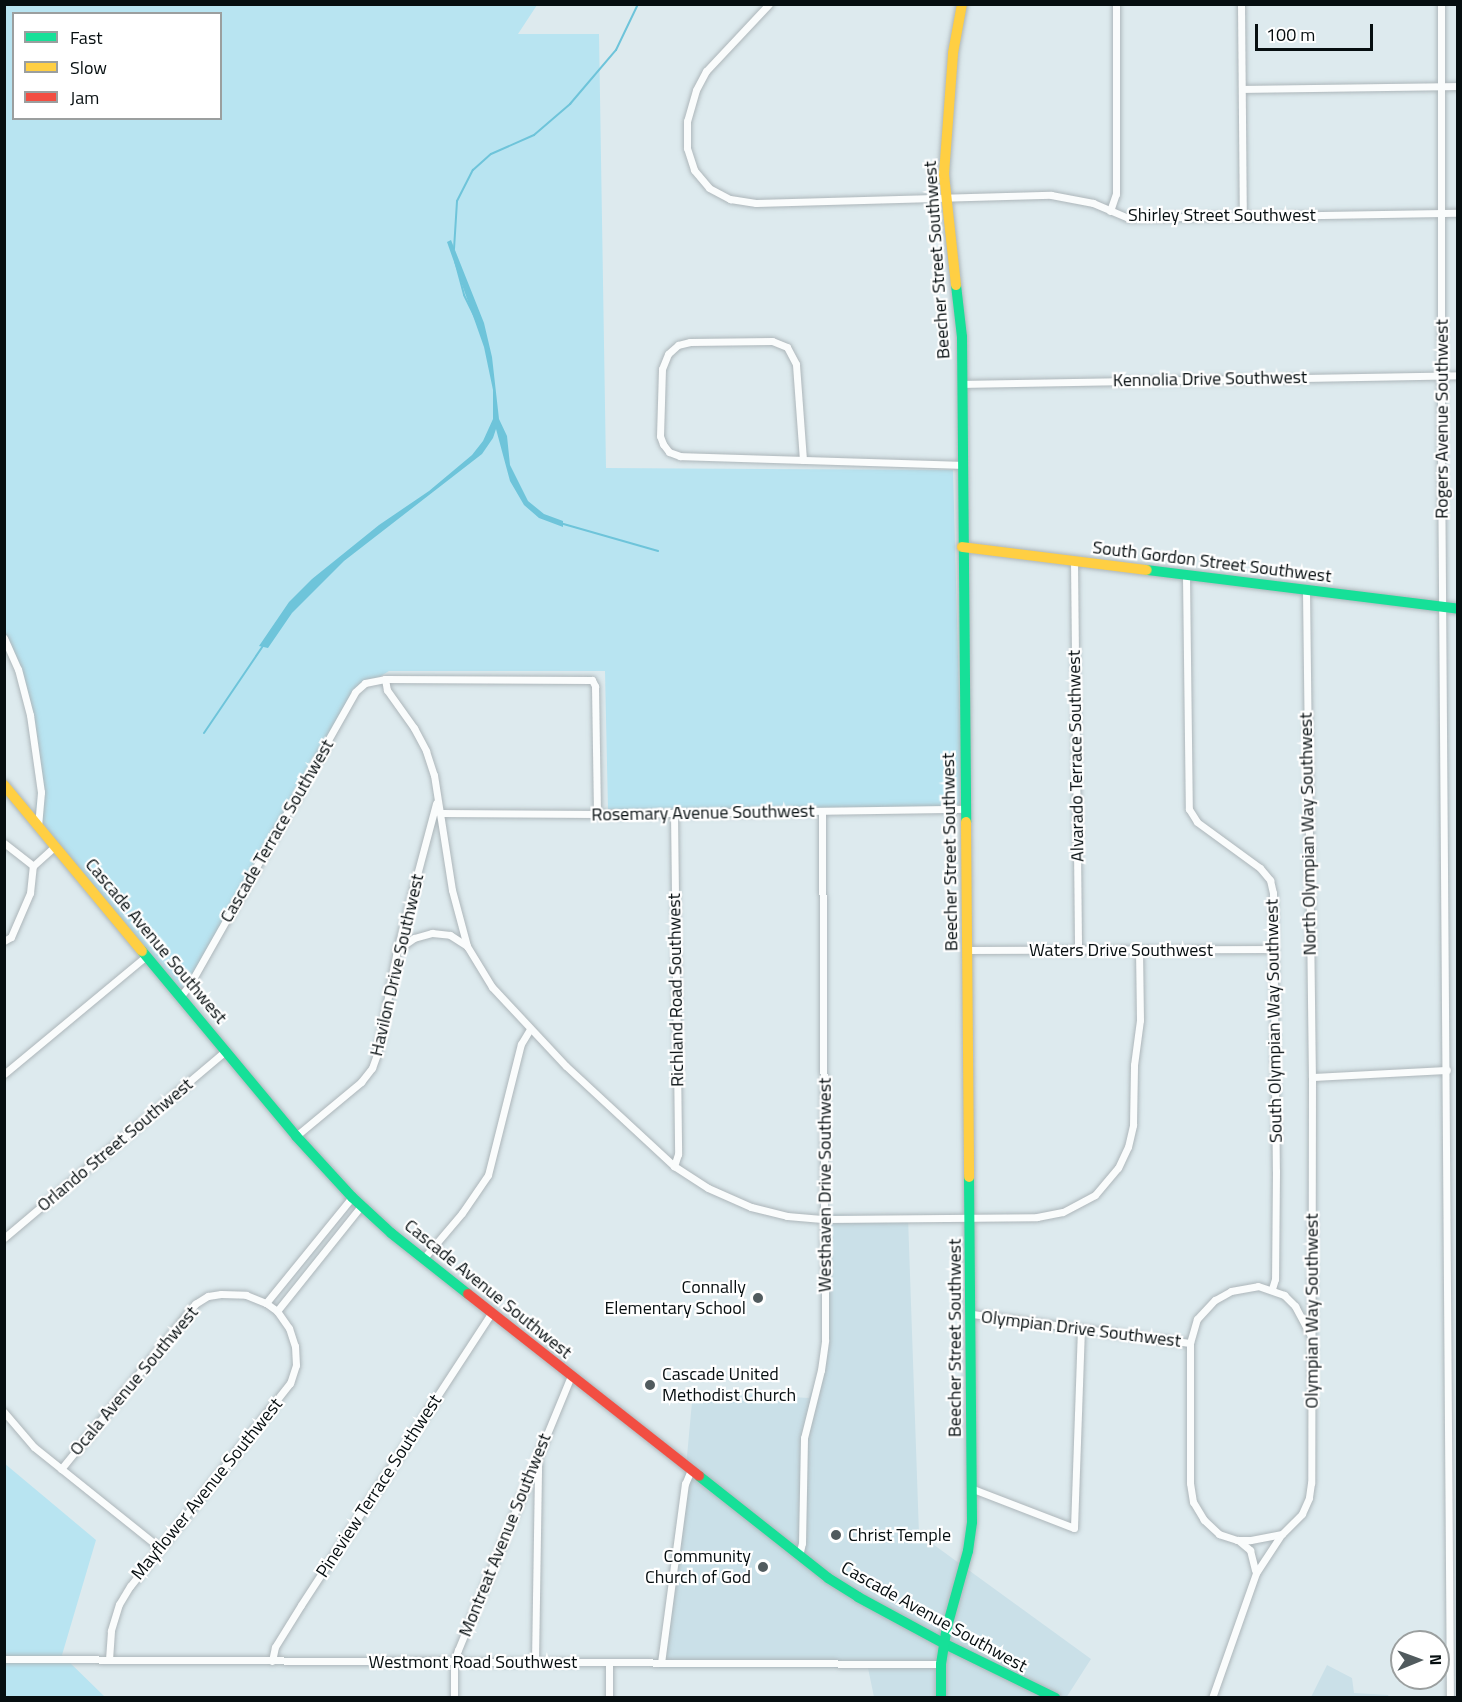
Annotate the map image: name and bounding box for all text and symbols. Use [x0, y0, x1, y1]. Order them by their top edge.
legend [12, 12, 222, 120]
scale bar [1258, 12, 1376, 50]
text: 100 m [1266, 21, 1315, 48]
text: Fast [70, 24, 103, 51]
text: Slow [70, 54, 107, 81]
text: Jam [70, 84, 99, 111]
street label: Beecher Street Southwest [919, 160, 955, 360]
street label: Shirley Street Southwest [1128, 204, 1316, 226]
street label: Rogers Avenue Southwest [1431, 319, 1453, 519]
street label: Kennolia Drive Southwest [1113, 367, 1307, 391]
street label: South Gordon Street Southwest [1091, 537, 1333, 587]
street label: Alvarado Terrace Southwest [1063, 650, 1089, 862]
street label: North Olympian Way Southwest [1295, 712, 1321, 956]
street label: Cascade Terrace Southwest [216, 736, 338, 926]
street label: Beecher Street Southwest [937, 753, 963, 951]
street label: Rosemary Avenue Southwest [591, 800, 815, 826]
street label: Cascade Avenue Southwest [81, 854, 231, 1028]
street label: Havilon Drive Southwest [366, 872, 428, 1058]
street label: Richland Road Southwest [664, 893, 688, 1087]
street label: South Olympian Way Southwest [1261, 899, 1287, 1143]
street label: Waters Drive Southwest [1029, 939, 1213, 961]
street label: Orlando Street Southwest [33, 1074, 197, 1216]
street label: Westhaven Drive Southwest [814, 1078, 836, 1292]
street label: Olympian Way Southwest [1301, 1213, 1323, 1409]
street label: Cascade Avenue Southwest [400, 1215, 576, 1363]
street label: Beecher Street Southwest [944, 1239, 966, 1437]
place label: Connally Elementary School [604, 1277, 746, 1320]
marker: Connally Elementary School [751, 1291, 765, 1305]
street label: Ocala Avenue Southwest [65, 1302, 203, 1460]
street label: Olympian Drive Southwest [980, 1306, 1182, 1352]
place label: Cascade United Methodist Church [662, 1364, 796, 1406]
marker: Cascade United Methodist Church [643, 1378, 657, 1392]
street label: Pineview Terrace Southwest [312, 1390, 446, 1582]
street label: Mayflower Avenue Southwest [127, 1394, 287, 1584]
street label: Montreat Avenue Southwest [454, 1430, 556, 1640]
place label: Christ Temple [848, 1524, 951, 1546]
marker: Christ Temple [829, 1528, 843, 1542]
place label: Community Church of God [645, 1546, 751, 1588]
street label: Cascade Avenue Southwest [837, 1557, 1031, 1677]
marker: Community Church of God [756, 1560, 770, 1574]
north arrow [1390, 1630, 1450, 1690]
street label: Westmont Road Southwest [369, 1651, 577, 1673]
text: N [1424, 1654, 1448, 1665]

